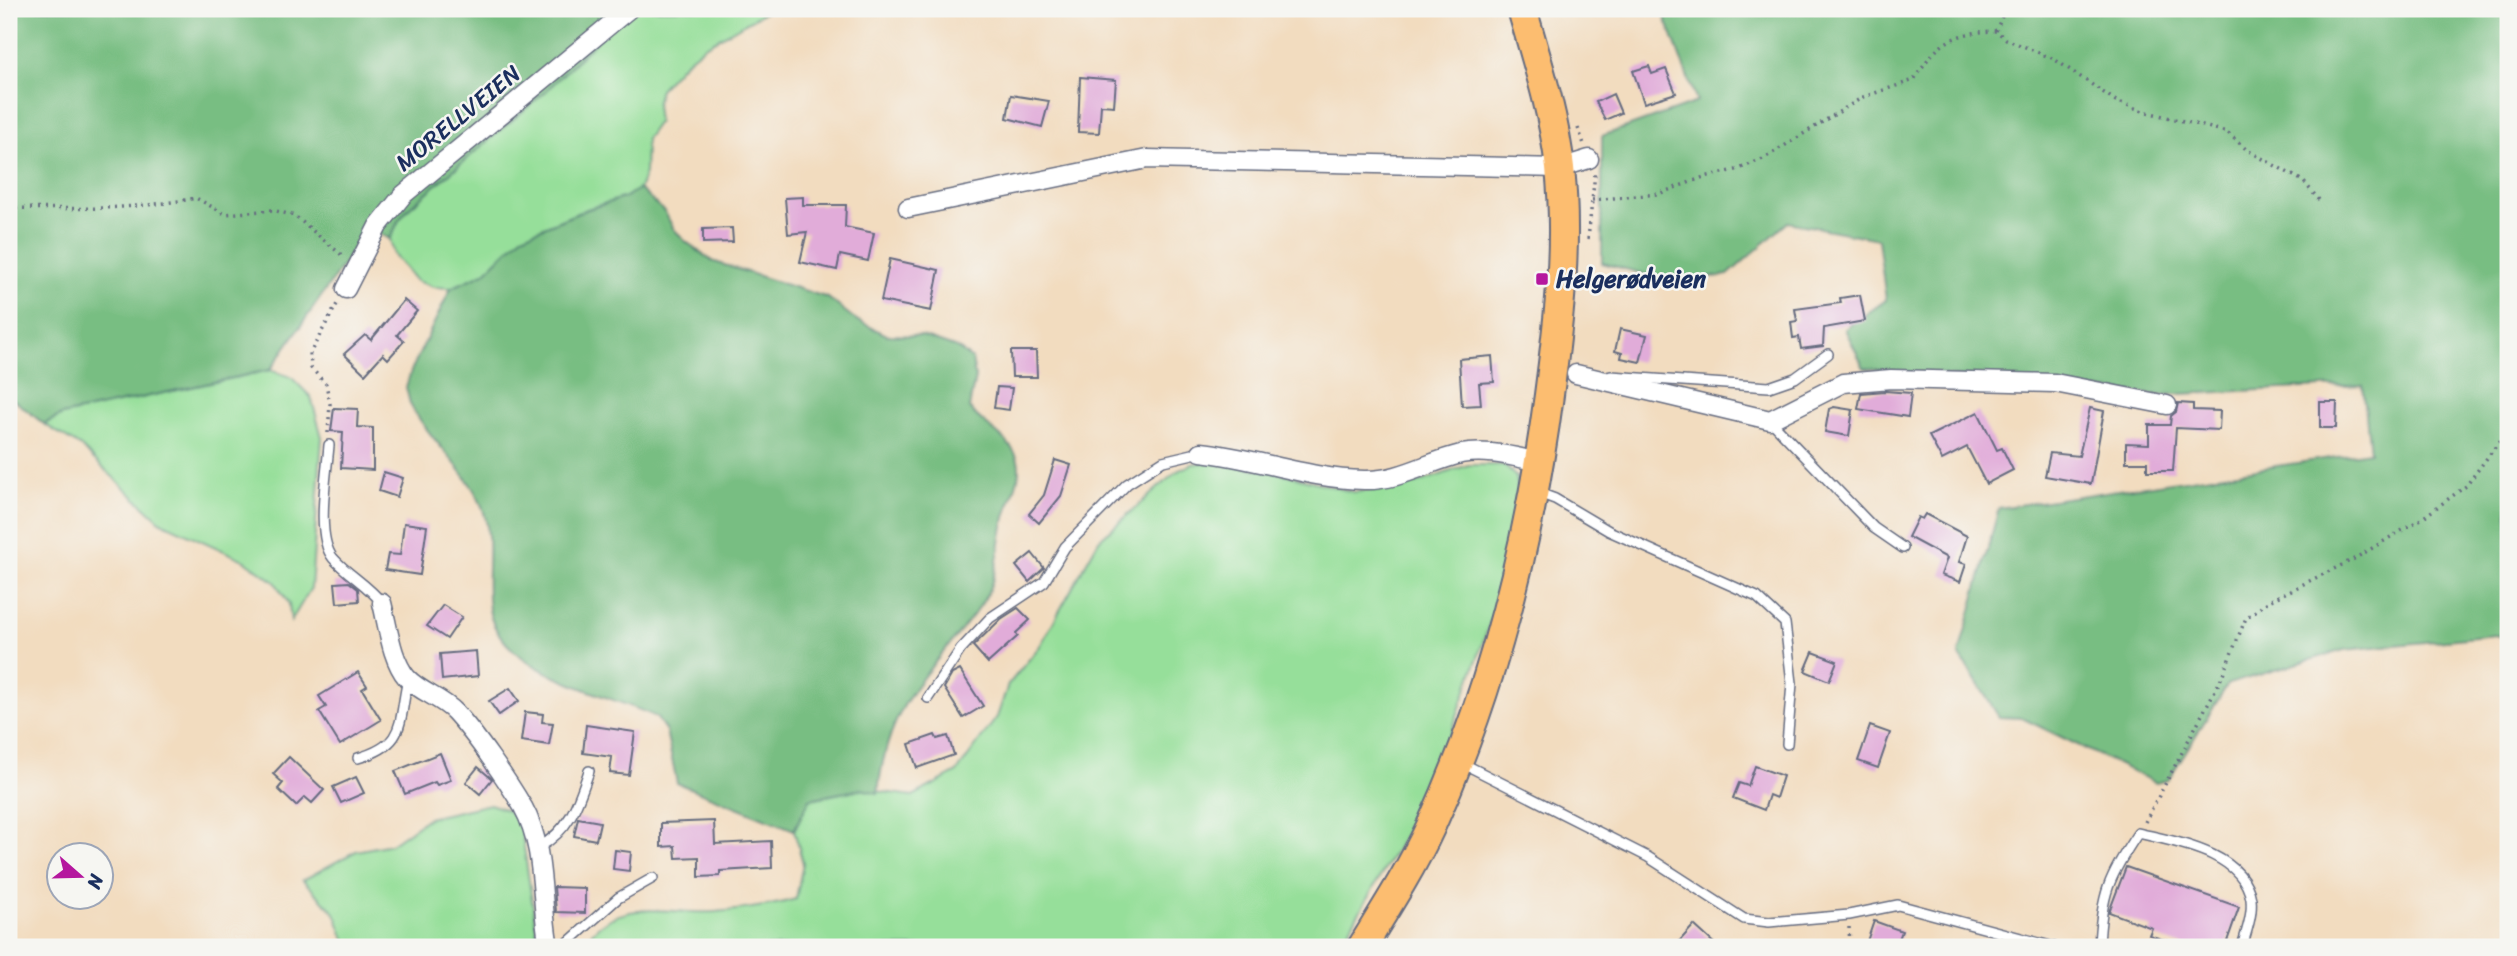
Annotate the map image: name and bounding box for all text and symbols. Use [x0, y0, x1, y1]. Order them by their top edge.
street label: MORELLVEIEN [386, 54, 531, 182]
place label: Helgerødveien [1556, 258, 1706, 300]
marker: Helgerødveien [1534, 271, 1550, 287]
north arrow [46, 841, 116, 911]
text: N [77, 869, 114, 894]

